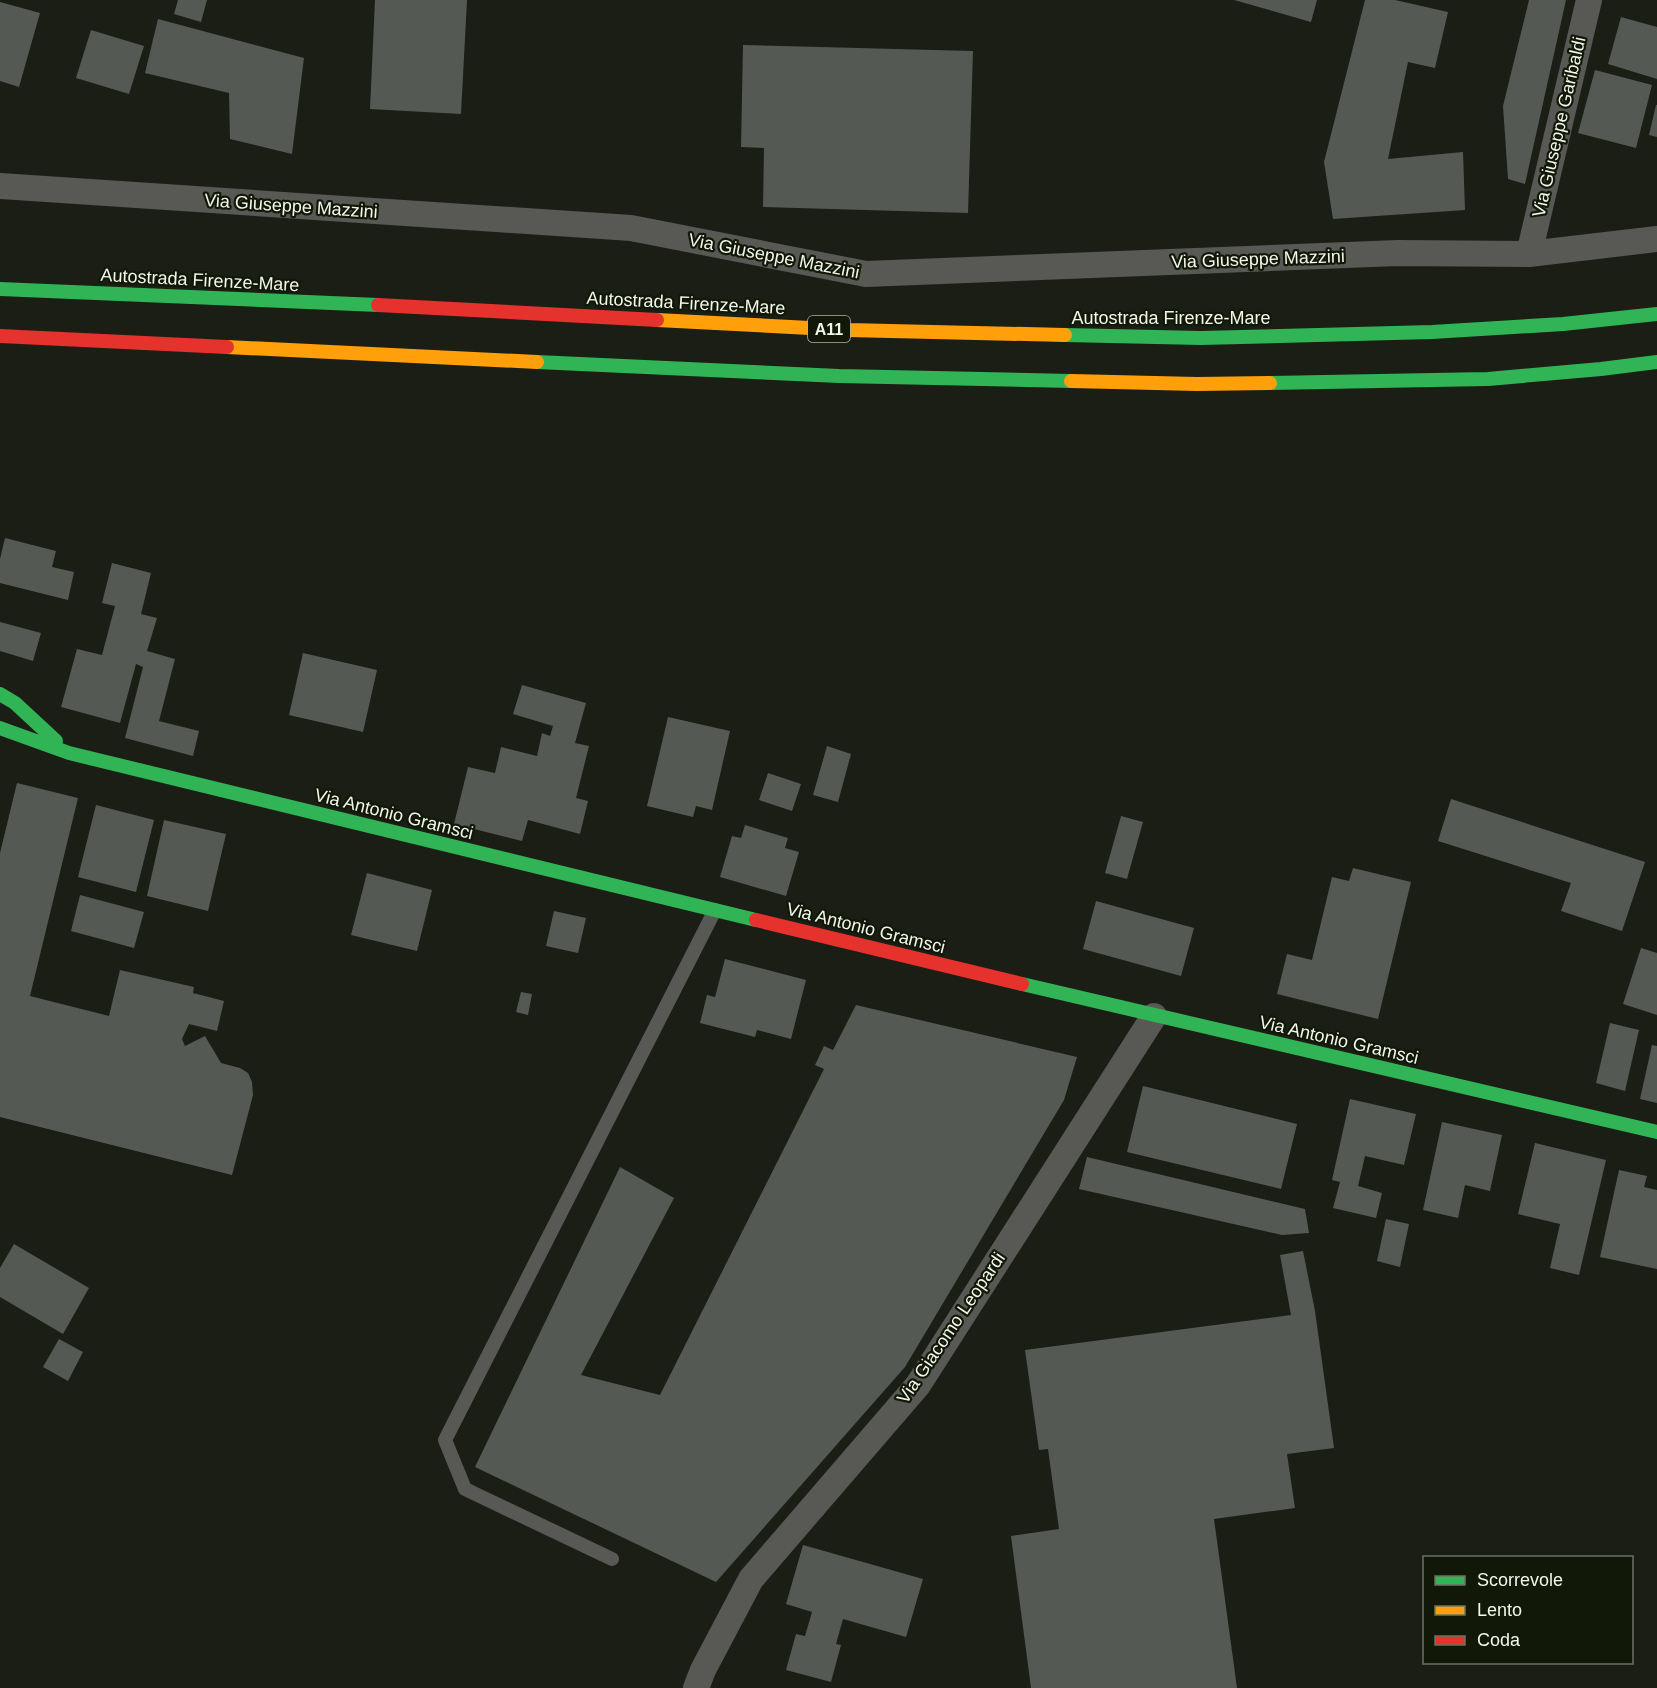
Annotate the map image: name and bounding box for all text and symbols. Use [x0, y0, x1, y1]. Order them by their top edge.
street label: Via Giuseppe Garibaldi [1528, 35, 1590, 219]
street label: Via Giuseppe Mazzini [204, 190, 378, 222]
street label: Via Giuseppe Mazzini [687, 230, 861, 282]
street label: Via Giuseppe Mazzini [1171, 246, 1345, 272]
street label: Autostrada Firenze-Mare [100, 265, 300, 295]
street label: Autostrada Firenze-Mare [586, 288, 786, 318]
street label: Autostrada Firenze-Mare [1071, 308, 1271, 328]
road number: A11 [808, 316, 850, 342]
street label: Via Antonio Gramsci [313, 785, 475, 843]
street label: Via Antonio Gramsci [785, 899, 947, 957]
street label: Via Antonio Gramsci [1257, 1012, 1421, 1068]
street label: Via Giacomo Leopardi [893, 1249, 1009, 1407]
legend [1423, 1556, 1633, 1664]
text: Scorrevole [1477, 1570, 1563, 1590]
text: Lento [1477, 1600, 1522, 1620]
text: Coda [1477, 1630, 1521, 1650]

